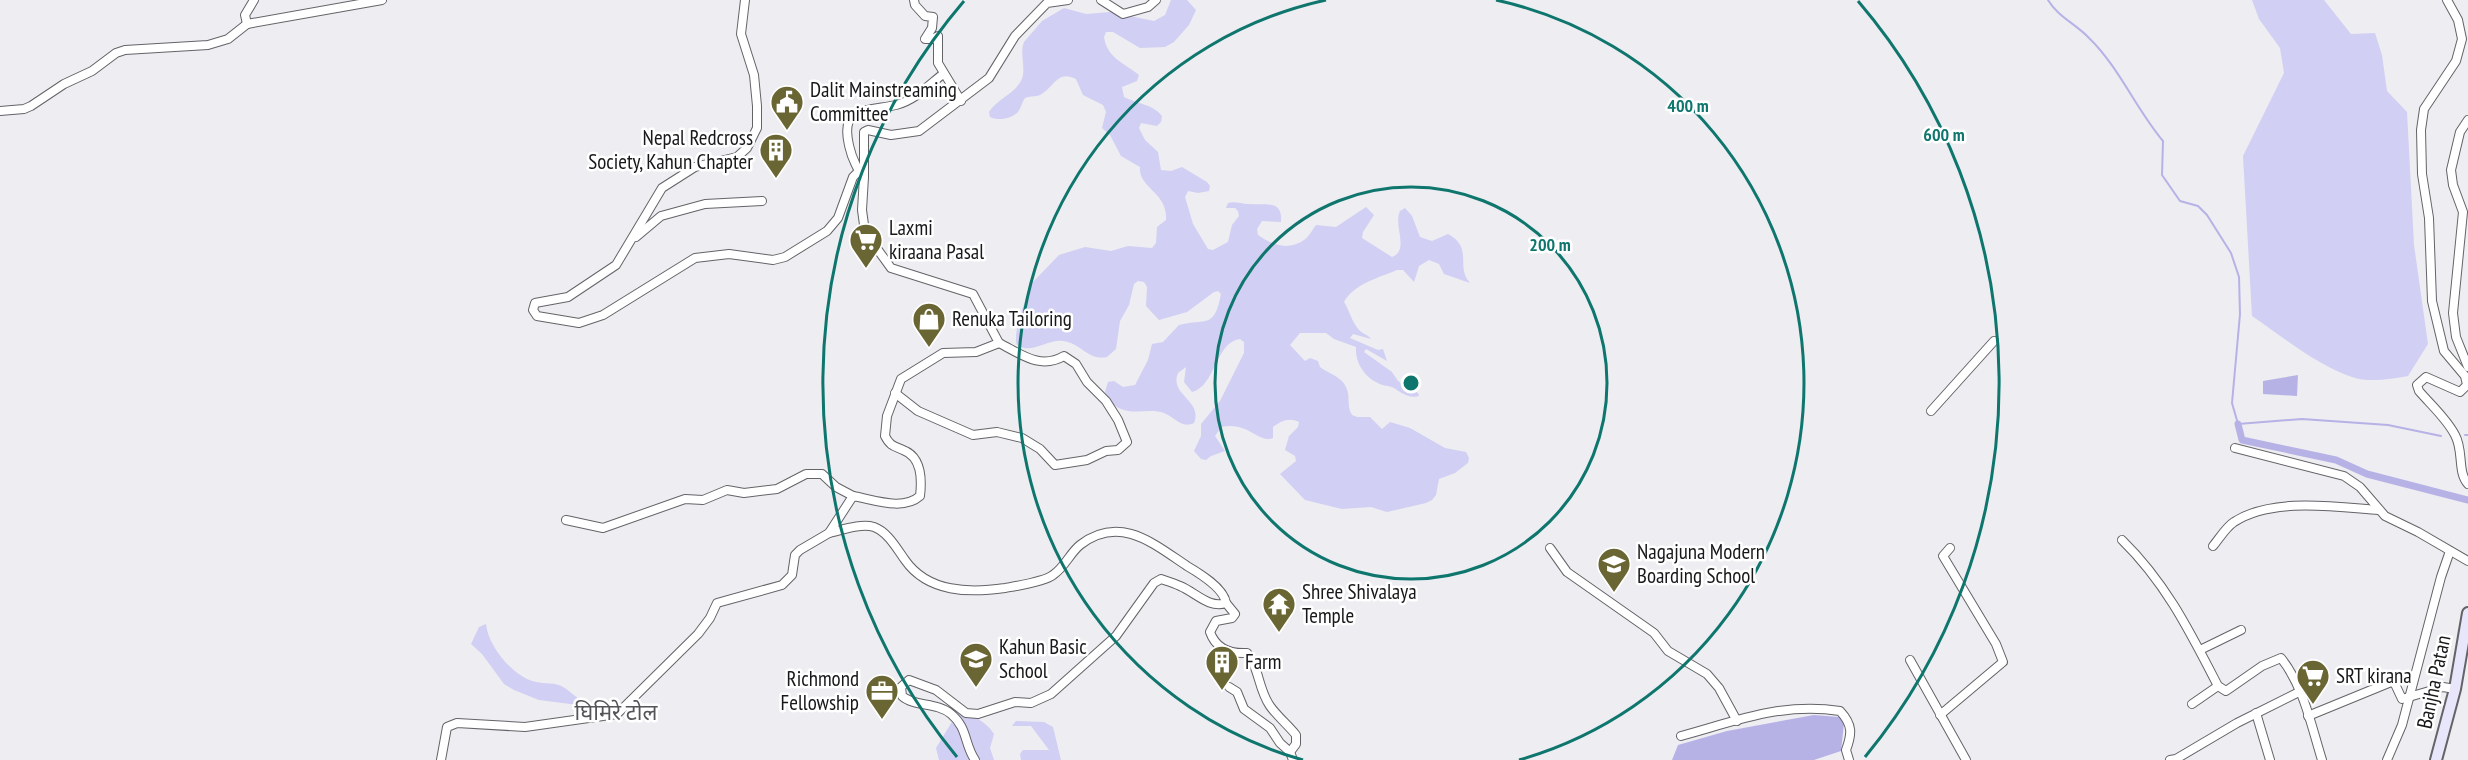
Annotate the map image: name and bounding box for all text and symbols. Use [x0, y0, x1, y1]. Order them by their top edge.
place label: Dalit Mainstreaming Committee [810, 76, 957, 127]
public building icon: Dalit Mainstreaming Committee [769, 84, 805, 131]
text: 400 m [1667, 94, 1709, 117]
text: 600 m [1923, 123, 1965, 146]
place label: Nepal Redcross Society, Kahun Chapter [588, 124, 753, 175]
building icon: Nepal Redcross Society, Kahun Chapter [758, 132, 794, 179]
place label: Laxmi kiraana Pasal [889, 214, 984, 265]
supermarket icon: Laxmi kiraana Pasal [848, 222, 884, 269]
text: 200 m [1529, 233, 1571, 256]
shop icon: Renuka Tailoring [911, 301, 947, 348]
place label: Renuka Tailoring [952, 305, 1072, 332]
centre of rings [1401, 373, 1421, 393]
place label: Nagajuna Modern Boarding School [1637, 538, 1765, 589]
school or university icon: Nagajuna Modern Boarding School [1596, 546, 1632, 593]
place label: Shree Shivalaya Temple [1302, 578, 1417, 629]
temple icon: Shree Shivalaya Temple [1261, 586, 1297, 633]
place label: Kahun Basic School [999, 633, 1087, 684]
street label: Banjha Patan [2410, 633, 2457, 731]
school or university icon: Kahun Basic School [958, 641, 994, 688]
building icon: Farm [1204, 644, 1240, 691]
place label: Farm [1245, 648, 1282, 675]
supermarket icon: SRT kirana [2295, 658, 2331, 705]
place label: SRT kirana [2336, 662, 2412, 689]
place label: Richmond Fellowship [781, 665, 859, 716]
office icon: Richmond Fellowship [864, 673, 900, 720]
district label: घिमिरे टोल [575, 698, 659, 726]

